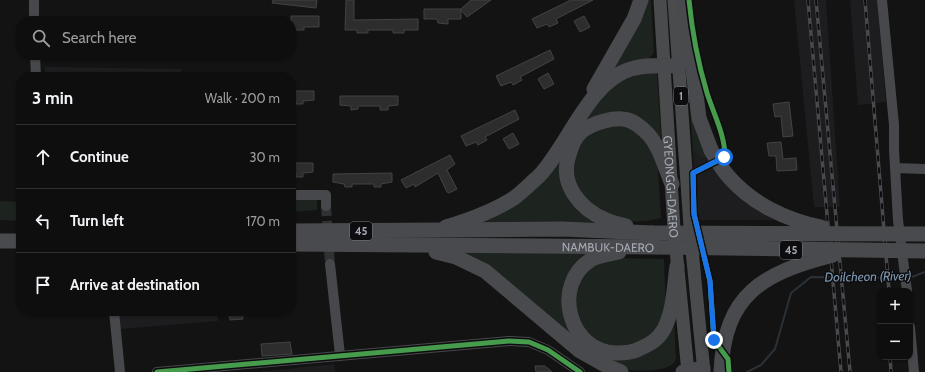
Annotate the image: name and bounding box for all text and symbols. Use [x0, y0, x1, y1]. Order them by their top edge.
search box [16, 16, 296, 60]
icon: search [30, 27, 52, 49]
text: Search here [62, 29, 137, 47]
road number: 1 [674, 87, 688, 105]
text: 3 min [32, 88, 73, 108]
text: Walk · 200 m [205, 90, 280, 106]
street label: GYEONGGI-DAERO [661, 135, 682, 239]
icon: ahead [32, 146, 54, 168]
text: Continue [70, 148, 129, 166]
route start [715, 148, 733, 166]
text: 30 m [250, 149, 280, 165]
icon: left [32, 210, 54, 232]
text: Turn left [70, 212, 124, 230]
text: 170 m [246, 213, 280, 229]
road number: 45 [350, 222, 372, 240]
street label: NAMBUK-DAERO [562, 239, 654, 254]
road number: 45 [780, 241, 802, 259]
water label: Doilcheon (River) [824, 267, 912, 285]
icon: arrive [32, 274, 54, 296]
text: Arrive at destination [70, 276, 200, 294]
map controls [877, 288, 913, 360]
button: + [877, 288, 913, 324]
button: − [877, 324, 913, 360]
route end [705, 331, 723, 349]

